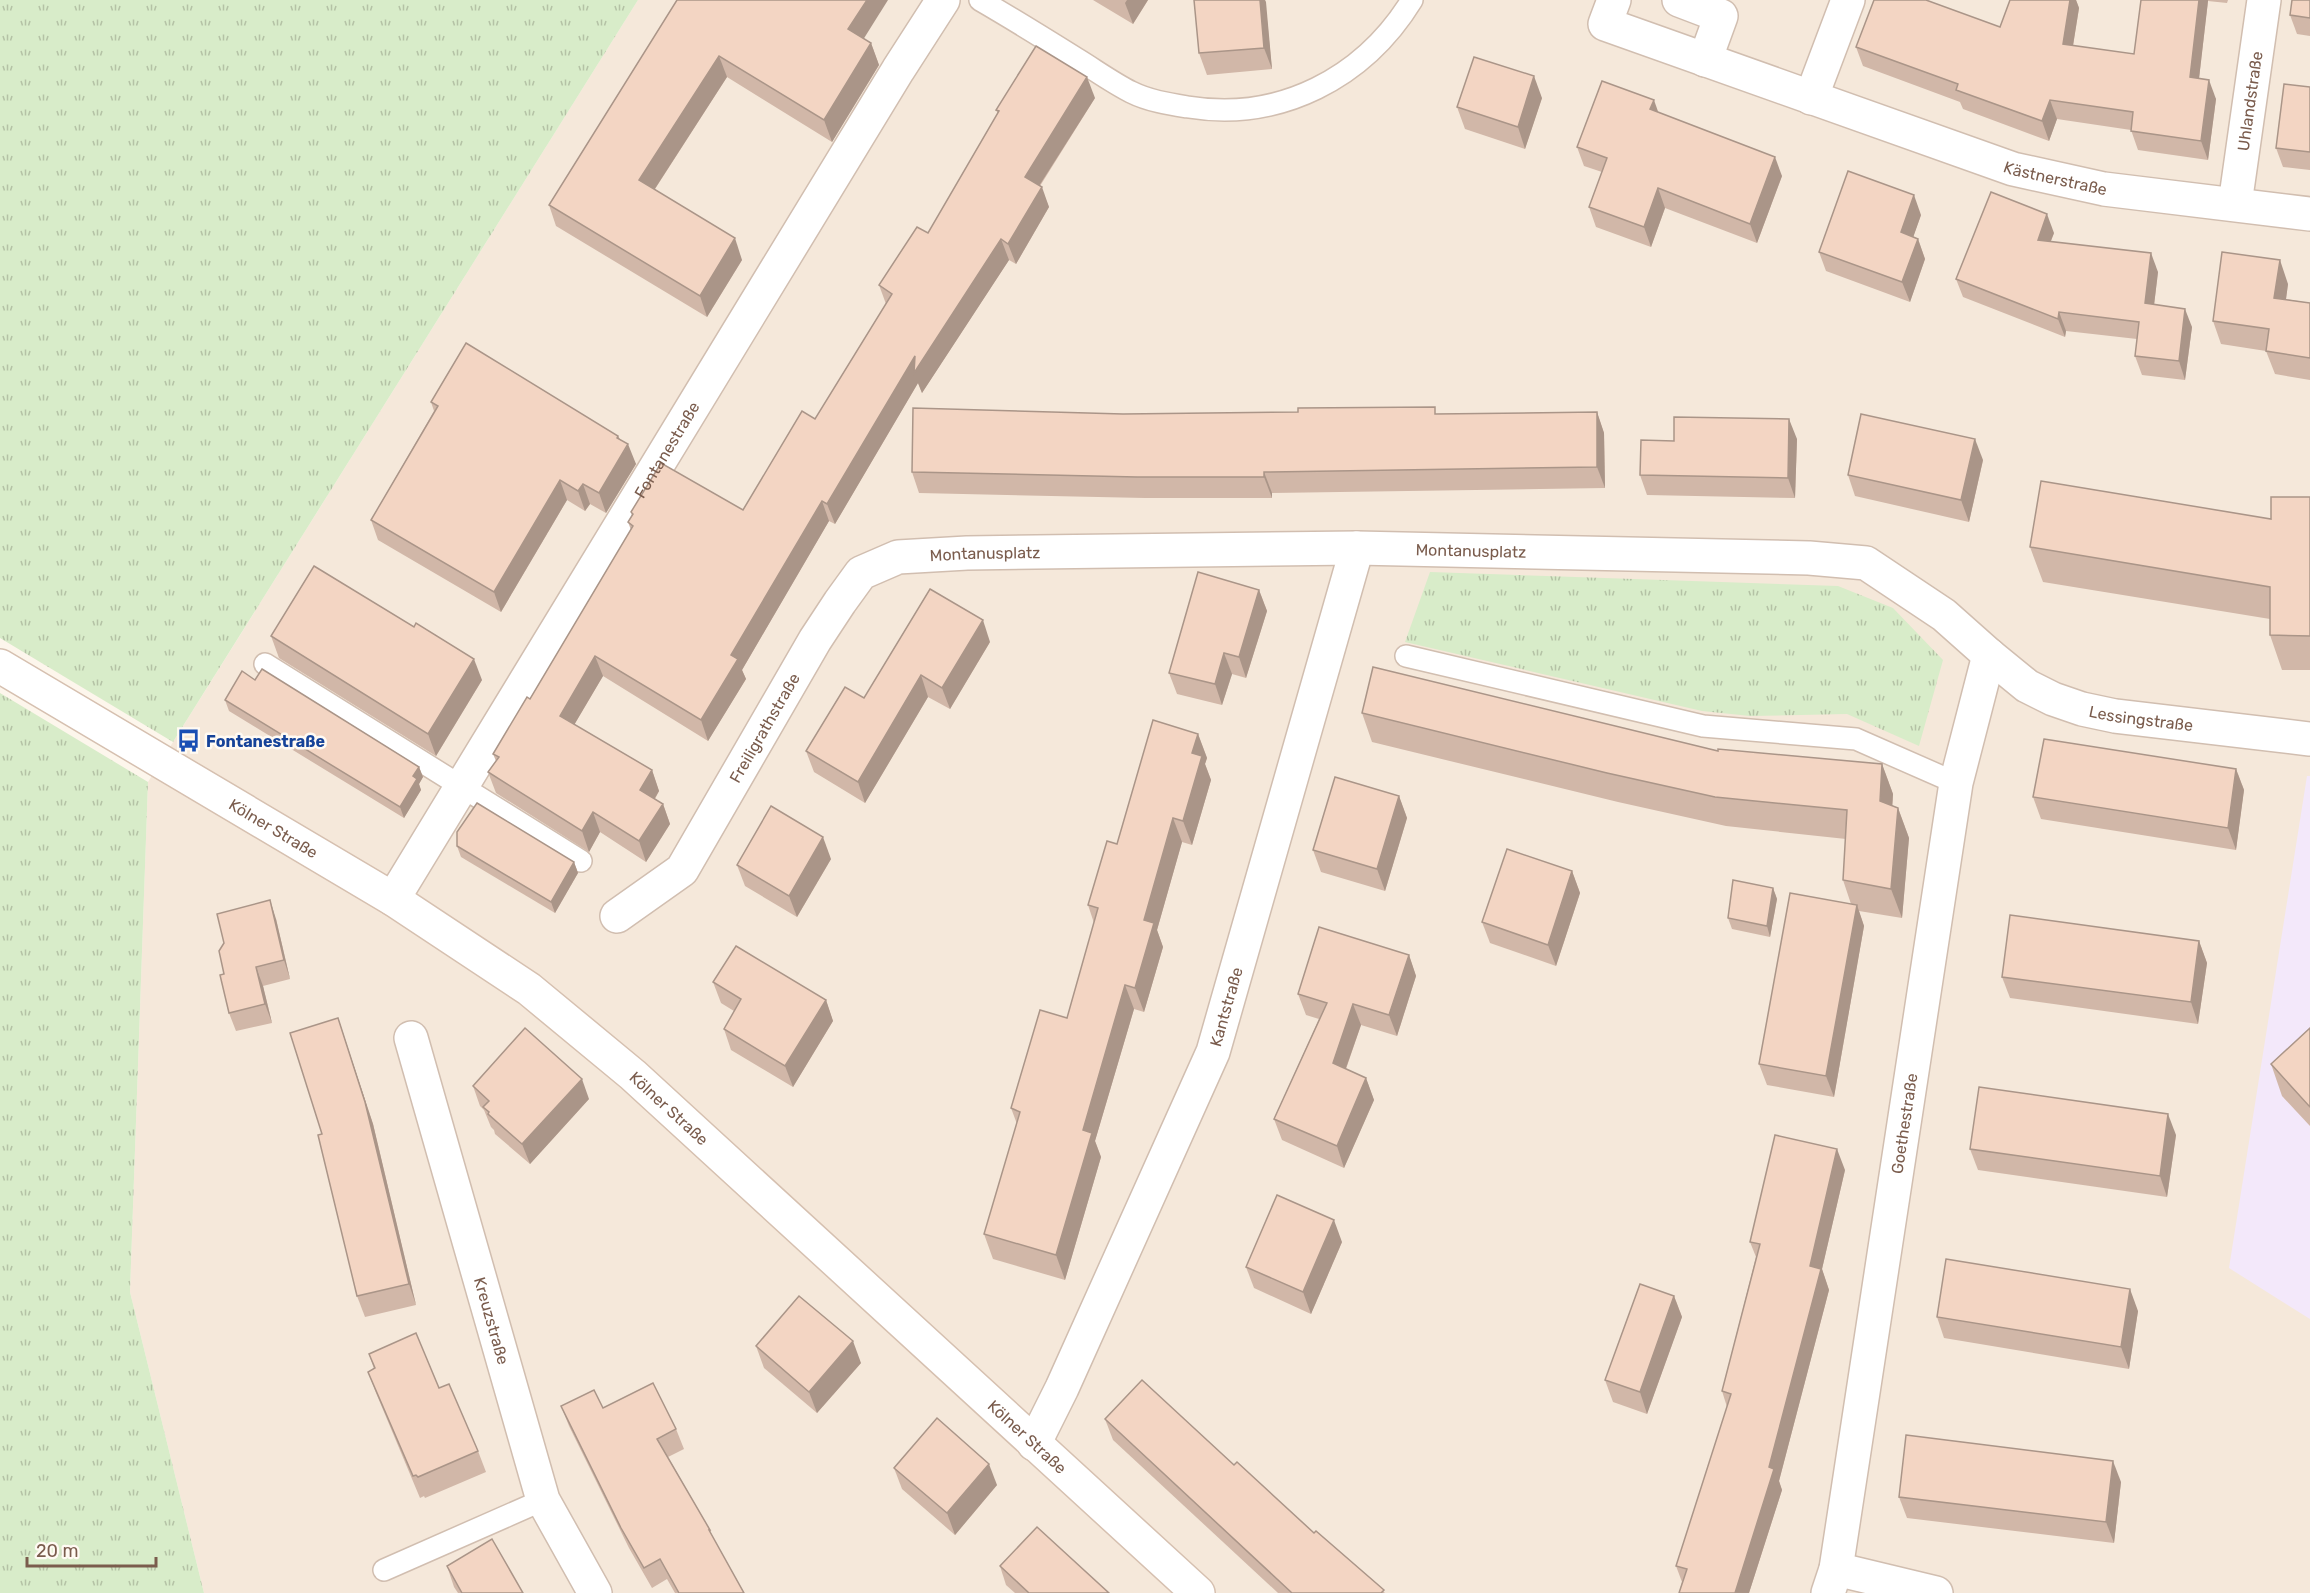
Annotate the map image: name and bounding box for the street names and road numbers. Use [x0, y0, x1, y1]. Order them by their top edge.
street label: Uhlandstraße [2234, 50, 2267, 152]
street label: Kästnerstraße [2001, 157, 2109, 199]
street label: Fontanestraße [631, 398, 704, 502]
street label: Montanusplatz [1415, 540, 1526, 562]
street label: Montanusplatz [929, 543, 1040, 565]
street label: Freiligrathstraße [726, 670, 804, 786]
street label: Lessingstraße [2087, 702, 2194, 735]
street label: Kölner Straße [225, 795, 321, 862]
street label: Kantstraße [1206, 965, 1247, 1049]
street label: Kölner Straße [626, 1068, 712, 1149]
street label: Goethestraße [1887, 1072, 1922, 1175]
street label: Kreuzstraße [470, 1275, 513, 1367]
street label: Kölner Straße [984, 1396, 1070, 1478]

